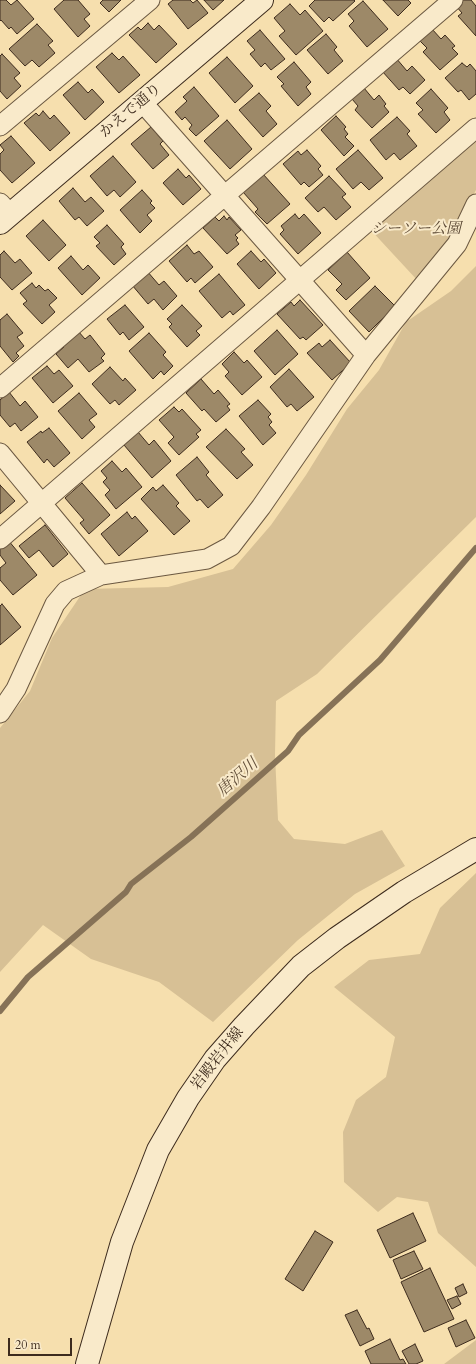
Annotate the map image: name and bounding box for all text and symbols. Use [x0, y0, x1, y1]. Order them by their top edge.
street label: かえで通り [96, 80, 166, 142]
park label: シーソー公園 [371, 221, 461, 239]
water label: 唐沢川 [214, 755, 262, 801]
street label: 岩殿岩井線 [188, 1024, 248, 1094]
scale bar [10, 1330, 74, 1356]
text: 20 m [15, 1337, 41, 1353]

